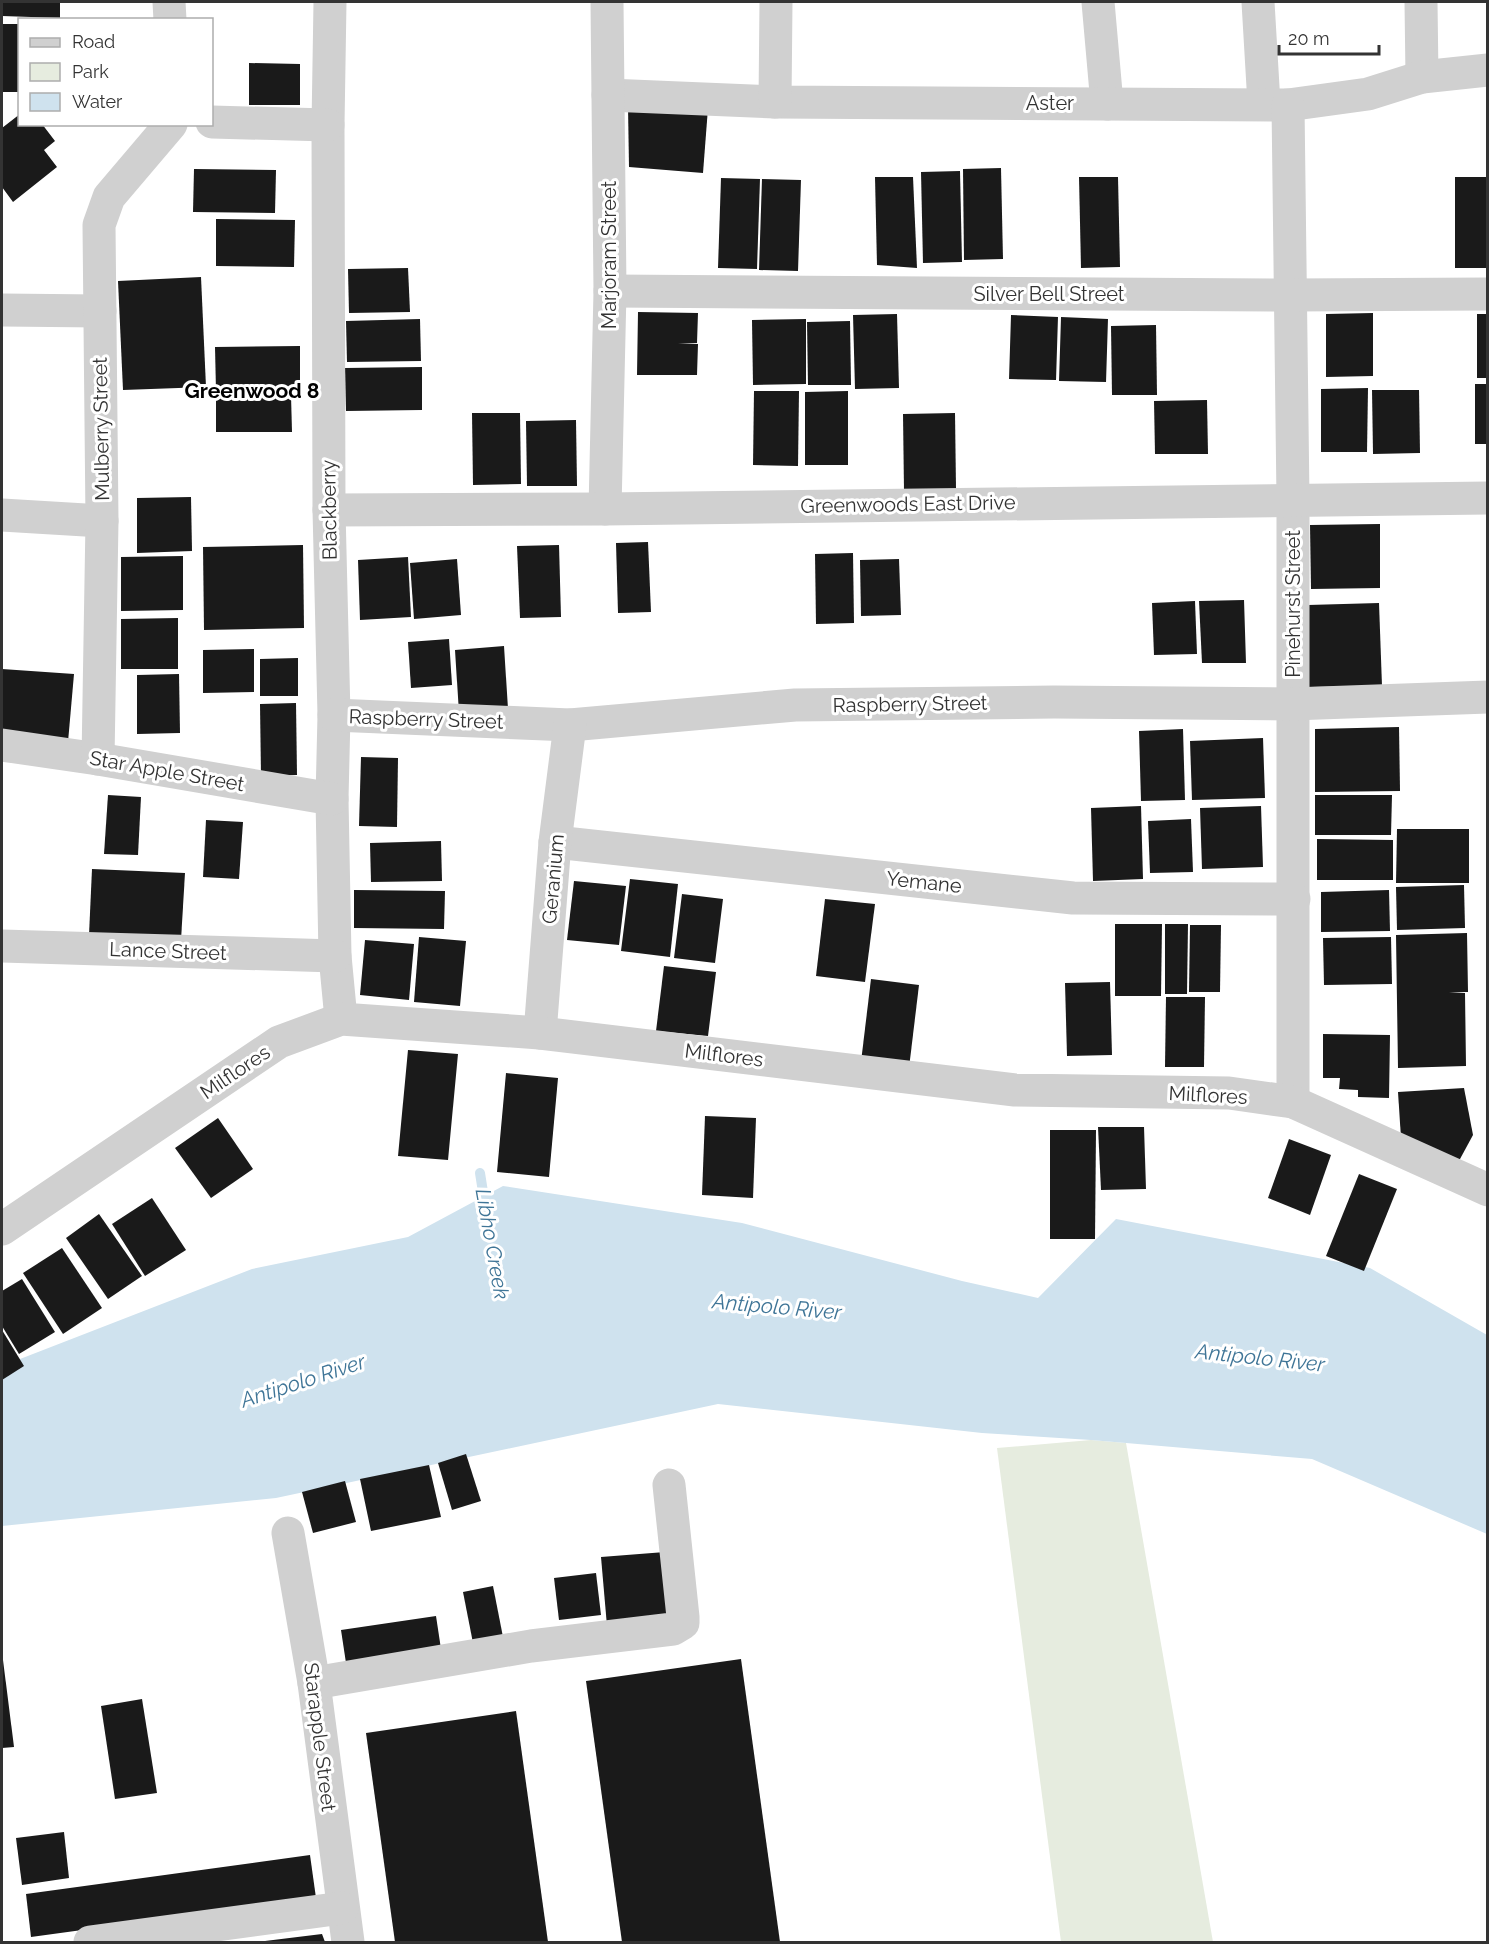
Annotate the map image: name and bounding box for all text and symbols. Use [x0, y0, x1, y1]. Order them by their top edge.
legend [18, 18, 213, 126]
scale bar [1279, 18, 1380, 56]
text: 20 m [1288, 28, 1330, 49]
text: Road [72, 31, 115, 52]
text: Park [72, 61, 109, 82]
text: Water [72, 91, 123, 112]
street label: Aster [1026, 91, 1074, 115]
street label: Marjoram Street [597, 180, 621, 329]
street label: Silver Bell Street [973, 282, 1125, 306]
street label: Mulberry Street [88, 357, 114, 501]
district label: Greenwood 8 [185, 378, 319, 403]
street label: Blackberry [316, 460, 342, 560]
street label: Greenwoods East Drive [800, 490, 1016, 518]
street label: Pinehurst Street [1281, 530, 1305, 678]
street label: Raspberry Street [832, 691, 988, 717]
street label: Raspberry Street [348, 704, 504, 734]
street label: Star Apple Street [88, 746, 246, 796]
street label: Geranium [537, 833, 569, 925]
street label: Yemane [885, 866, 963, 898]
street label: Lance Street [109, 937, 227, 965]
street label: Milflores [683, 1038, 765, 1072]
street label: Milflores [196, 1040, 274, 1104]
street label: Milflores [1168, 1081, 1248, 1109]
water label: Libho Creek [470, 1187, 515, 1301]
water label: Antipolo River [710, 1288, 844, 1325]
water label: Antipolo River [1193, 1338, 1327, 1377]
water label: Antipolo River [236, 1348, 369, 1413]
street label: Starapple Street [299, 1661, 341, 1813]

